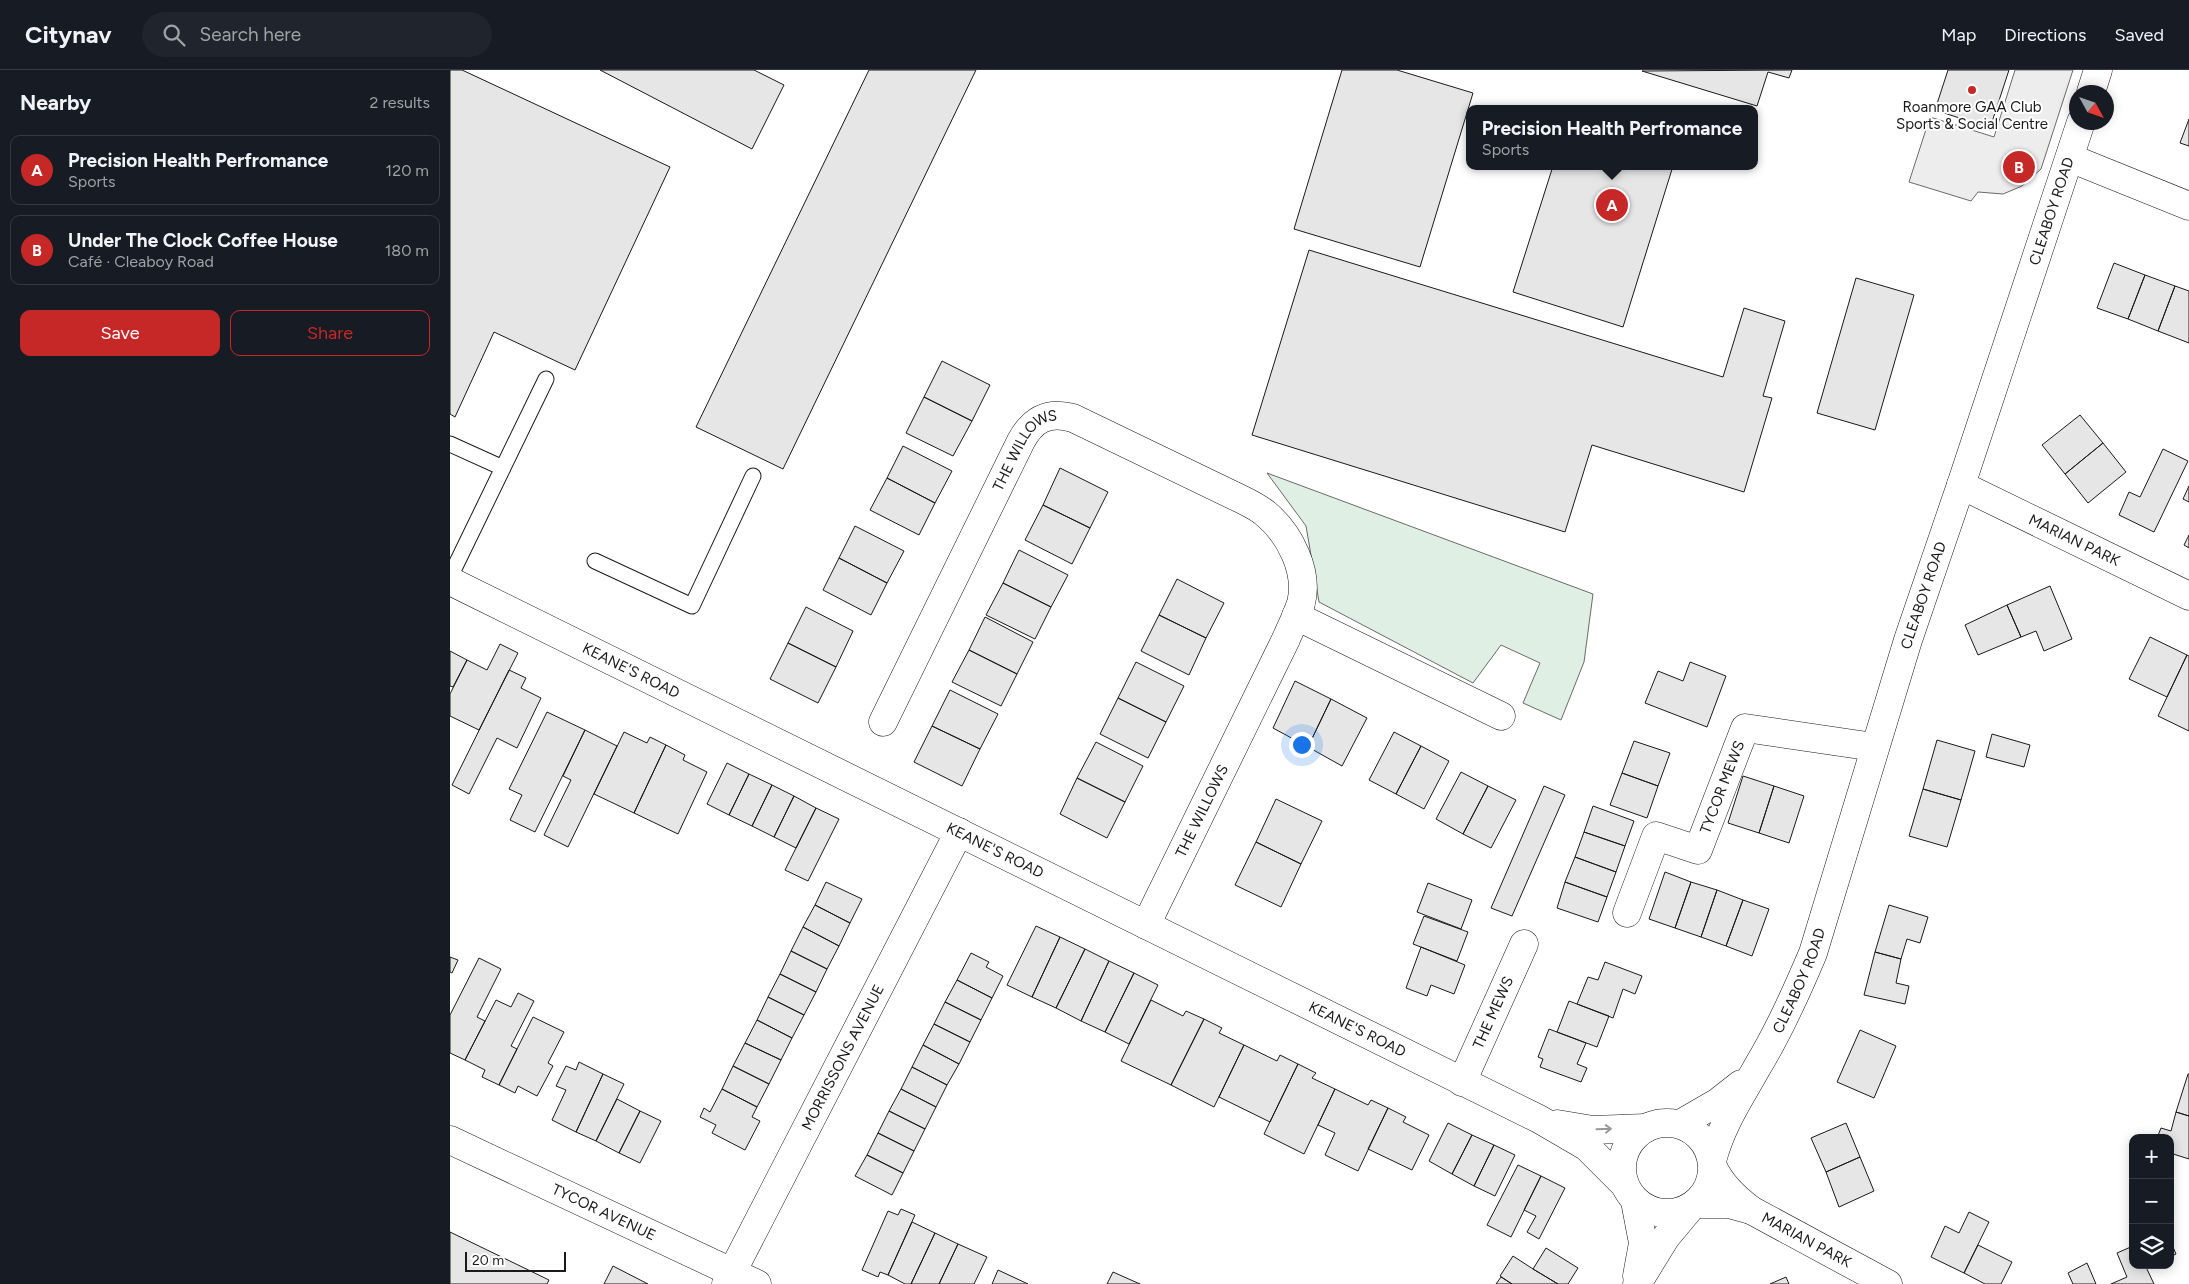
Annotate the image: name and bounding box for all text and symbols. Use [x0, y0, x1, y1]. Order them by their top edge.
search box [142, 12, 492, 57]
text: Citynav [25, 20, 112, 49]
icon: search [160, 21, 188, 49]
text: Search here [200, 23, 301, 46]
text: Map [1941, 24, 1976, 46]
text: Directions [2004, 24, 2086, 46]
text: Saved [2114, 24, 2164, 46]
marker: Roanmore GAA Club Sports & Social Centre [1966, 84, 1978, 96]
north arrow [2069, 85, 2114, 130]
text: Nearby [20, 90, 91, 115]
text: 2 results [370, 93, 430, 112]
place label: Roanmore GAA Club Sports & Social Centre [1896, 98, 2048, 133]
popup [1466, 105, 1758, 170]
text: Precision Health Perfromance [1482, 117, 1742, 140]
text: Sports [1482, 140, 1529, 159]
pin: B [2003, 148, 2035, 186]
text: Precision Health Perfromance [68, 149, 328, 172]
street label: CLEABOY ROAD [2025, 155, 2078, 267]
text: A [31, 161, 43, 180]
text: 120 m [386, 161, 429, 180]
text: Sports [68, 172, 115, 191]
pin: A [1596, 186, 1628, 224]
text: Under The Clock Coffee House [68, 229, 338, 252]
text: B [32, 241, 42, 260]
text: 180 m [385, 241, 429, 260]
text: Café · Cleaboy Road [68, 252, 214, 271]
button: Save [20, 310, 220, 356]
button: Share [230, 310, 430, 356]
street label: THE WILLOWS [989, 406, 1058, 494]
street label: MARIAN PARK [2026, 510, 2124, 570]
street label: CLEABOY ROAD [1897, 539, 1950, 651]
street label: KEANE'S ROAD [580, 639, 683, 702]
your location [1289, 732, 1315, 758]
street label: TYCOR MEWS [1696, 738, 1748, 836]
street label: THE WILLOWS [1172, 762, 1232, 860]
street label: KEANE'S ROAD [944, 819, 1047, 882]
street label: CLEABOY ROAD [1769, 926, 1829, 1036]
street label: THE MEWS [1469, 974, 1517, 1052]
street label: MORRISSONS AVENUE [798, 981, 888, 1133]
street label: KEANE'S ROAD [1306, 998, 1409, 1061]
one-way arrow [1596, 1125, 1612, 1134]
map controls [2129, 1134, 2174, 1269]
button: + [2129, 1134, 2174, 1179]
button: − [2129, 1179, 2174, 1224]
street label: TYCOR AVENUE [549, 1180, 659, 1244]
street label: MARIAN PARK [1759, 1208, 1855, 1272]
button: layers [2129, 1224, 2174, 1269]
scale bar [465, 1249, 566, 1272]
text: 20 m [472, 1252, 504, 1269]

